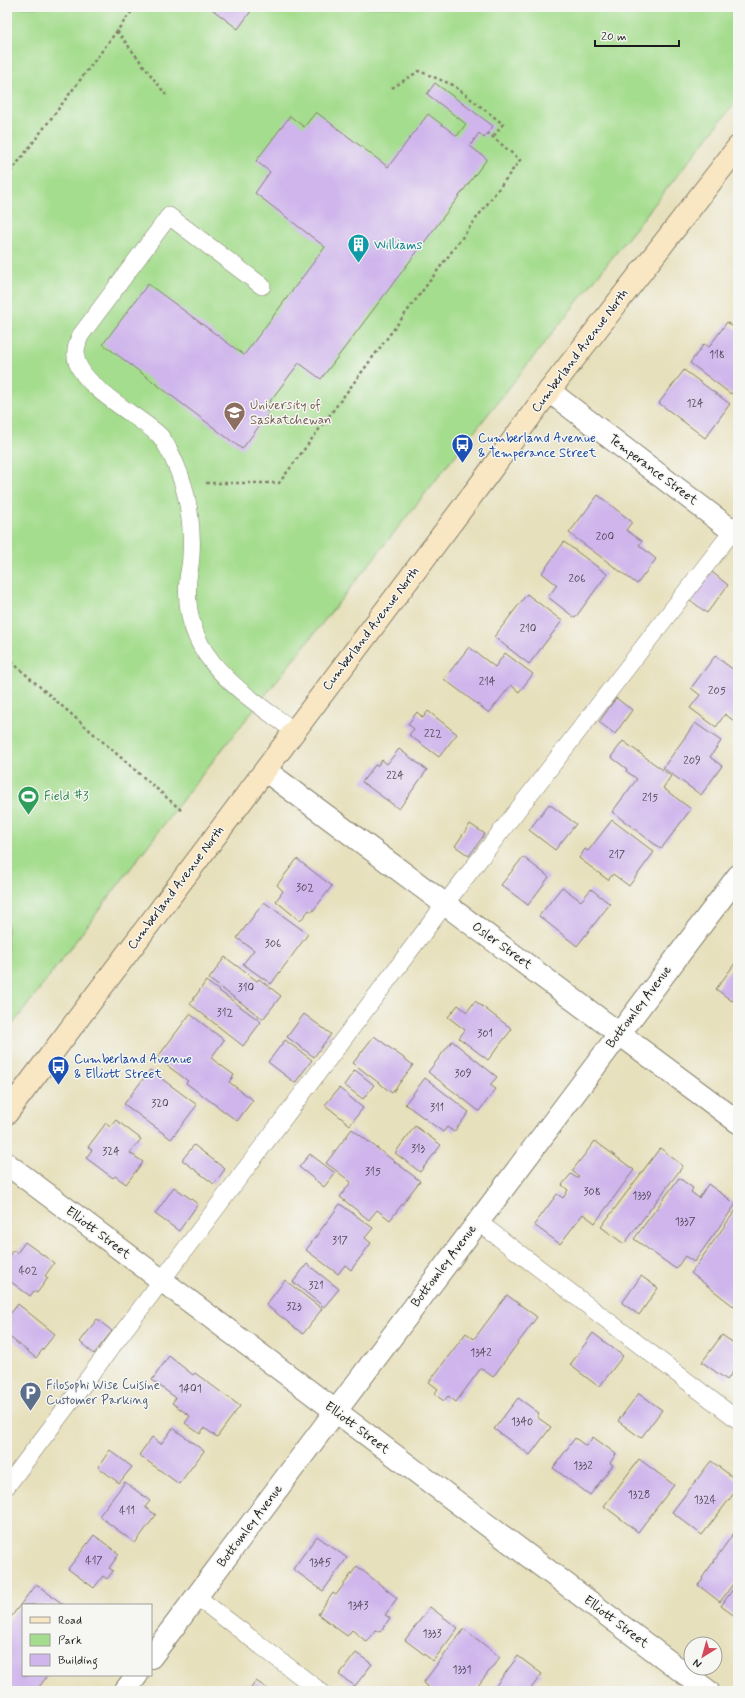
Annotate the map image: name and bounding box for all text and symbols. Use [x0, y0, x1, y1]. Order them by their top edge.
scale bar [595, 22, 679, 48]
text: 20 m [601, 29, 627, 45]
building icon: Williams [346, 232, 372, 265]
place label: Williams [374, 237, 423, 254]
street label: Cumberland Avenue North [528, 286, 632, 416]
house number: 118 [709, 348, 725, 362]
place label: University of Saskatchewan [250, 397, 331, 429]
house number: 124 [686, 397, 704, 411]
school or university icon: University of Saskatchewan [221, 399, 247, 432]
place label: Cumberland Avenue & Temperance Street [478, 430, 597, 462]
street label: Temperance Street [605, 431, 701, 509]
bus stop icon: Cumberland Avenue & Temperance Street [449, 432, 475, 465]
house number: 200 [596, 530, 614, 544]
street label: Cumberland Avenue North [319, 564, 423, 694]
house number: 206 [569, 572, 585, 586]
house number: 210 [520, 622, 536, 636]
house number: 214 [479, 675, 496, 689]
house number: 205 [708, 684, 726, 698]
house number: 222 [424, 727, 442, 741]
house number: 209 [683, 754, 701, 768]
house number: 224 [386, 769, 404, 783]
sports icon: Field #3 [16, 783, 42, 816]
place label: Field #3 [44, 788, 89, 805]
house number: 215 [642, 791, 658, 805]
street label: Cumberland Avenue North [124, 823, 228, 953]
house number: 217 [609, 848, 625, 862]
house number: 302 [296, 881, 314, 895]
street label: Osler Street [468, 918, 536, 974]
house number: 306 [265, 937, 281, 951]
street label: Bottomley Avenue [602, 962, 676, 1052]
house number: 310 [238, 981, 254, 995]
house number: 312 [217, 1006, 234, 1020]
house number: 301 [477, 1027, 493, 1041]
place label: Cumberland Avenue & Elliott Street [74, 1051, 192, 1083]
bus stop icon: Cumberland Avenue & Elliott Street [45, 1053, 71, 1086]
house number: 309 [454, 1067, 472, 1081]
house number: 320 [151, 1097, 169, 1111]
house number: 311 [430, 1101, 444, 1115]
house number: 313 [411, 1142, 426, 1156]
house number: 324 [102, 1145, 120, 1159]
house number: 315 [365, 1165, 381, 1179]
house number: 308 [583, 1185, 601, 1199]
house number: 1339 [632, 1189, 652, 1203]
street label: Elliott Street [62, 1203, 134, 1263]
house number: 1337 [675, 1215, 696, 1229]
street label: Bottomley Avenue [407, 1221, 481, 1311]
house number: 317 [332, 1234, 348, 1248]
house number: 402 [18, 1264, 38, 1278]
house number: 321 [308, 1279, 324, 1293]
house number: 323 [286, 1300, 302, 1314]
house number: 1342 [470, 1346, 492, 1360]
place label: Filosophi Wise Cuisine Customer Parking [46, 1377, 160, 1409]
parking icon: Filosophi Wise Cuisine Customer Parking [17, 1379, 43, 1412]
house number: 1401 [178, 1382, 202, 1396]
street label: Elliott Street [321, 1398, 393, 1458]
house number: 1340 [511, 1415, 533, 1429]
house number: 1332 [573, 1459, 593, 1473]
street label: Bottomley Avenue [213, 1481, 287, 1571]
house number: 1328 [628, 1488, 650, 1502]
house number: 1324 [694, 1493, 717, 1507]
house number: 411 [119, 1504, 135, 1518]
house number: 417 [85, 1554, 103, 1568]
house number: 1345 [309, 1556, 332, 1570]
street label: Elliott Street [580, 1592, 652, 1652]
house number: 1343 [347, 1599, 369, 1613]
legend [22, 1604, 152, 1676]
text: Road [58, 1613, 82, 1629]
house number: 1333 [422, 1627, 442, 1641]
text: Park [58, 1633, 82, 1649]
north arrow [683, 1636, 723, 1676]
text: Building [58, 1653, 98, 1670]
text: N [690, 1655, 705, 1671]
house number: 1331 [453, 1663, 472, 1677]

